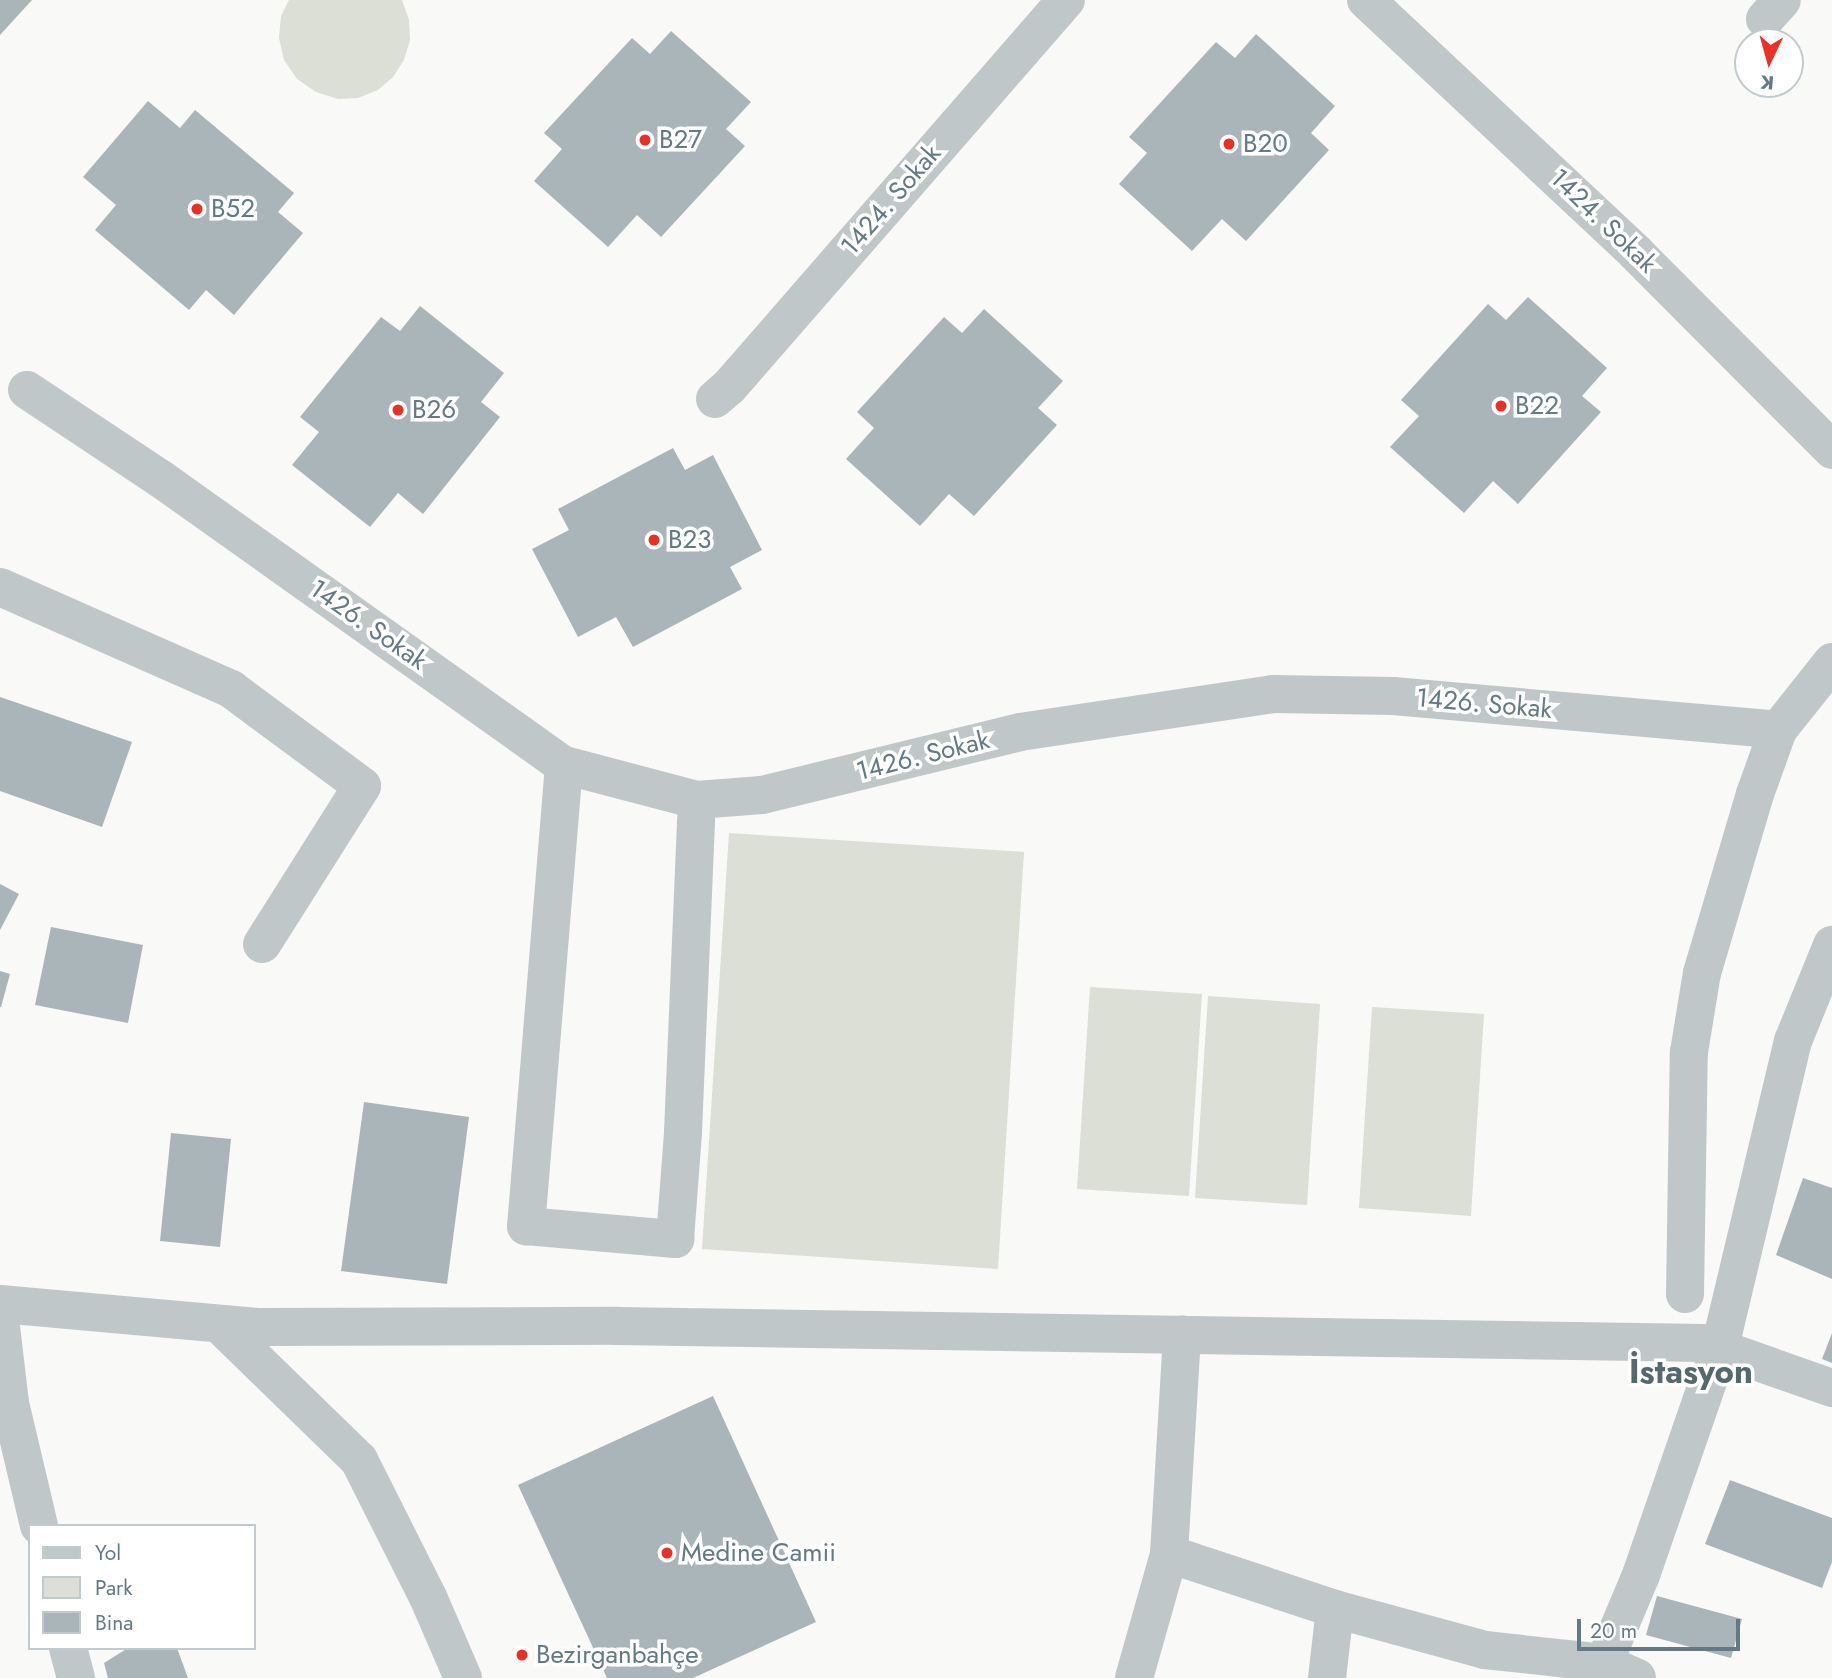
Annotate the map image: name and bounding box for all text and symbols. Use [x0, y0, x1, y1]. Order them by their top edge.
north arrow [1734, 28, 1804, 98]
text: K [1760, 68, 1775, 96]
place label: B27 [659, 124, 702, 156]
place label: B20 [1243, 128, 1288, 160]
marker: B27 [637, 132, 653, 148]
marker: B20 [1221, 136, 1237, 152]
street label: 1424. Sokak [835, 138, 947, 262]
street label: 1424. Sokak [1543, 162, 1663, 280]
place label: B52 [211, 193, 255, 225]
marker: B52 [189, 201, 205, 217]
place label: B22 [1515, 390, 1559, 422]
place label: B26 [412, 394, 456, 426]
marker: B22 [1493, 398, 1509, 414]
marker: B26 [390, 402, 406, 418]
place label: B23 [668, 524, 711, 556]
marker: B23 [646, 532, 662, 548]
street label: 1426. Sokak [303, 573, 433, 677]
street label: 1426. Sokak [1415, 683, 1553, 725]
street label: 1426. Sokak [853, 724, 993, 788]
district label: İstasyon [1629, 1352, 1753, 1392]
legend [28, 1524, 256, 1650]
place label: Medine Camii [681, 1537, 836, 1569]
text: Yol [95, 1538, 121, 1568]
marker: Medine Camii [659, 1545, 675, 1561]
text: Park [95, 1573, 132, 1603]
scale bar [1580, 1604, 1743, 1648]
text: Bina [95, 1608, 133, 1638]
text: 20 m [1590, 1616, 1637, 1646]
place label: Bezirganbahçe [536, 1639, 699, 1671]
marker: Bezirganbahçe [514, 1647, 530, 1663]

